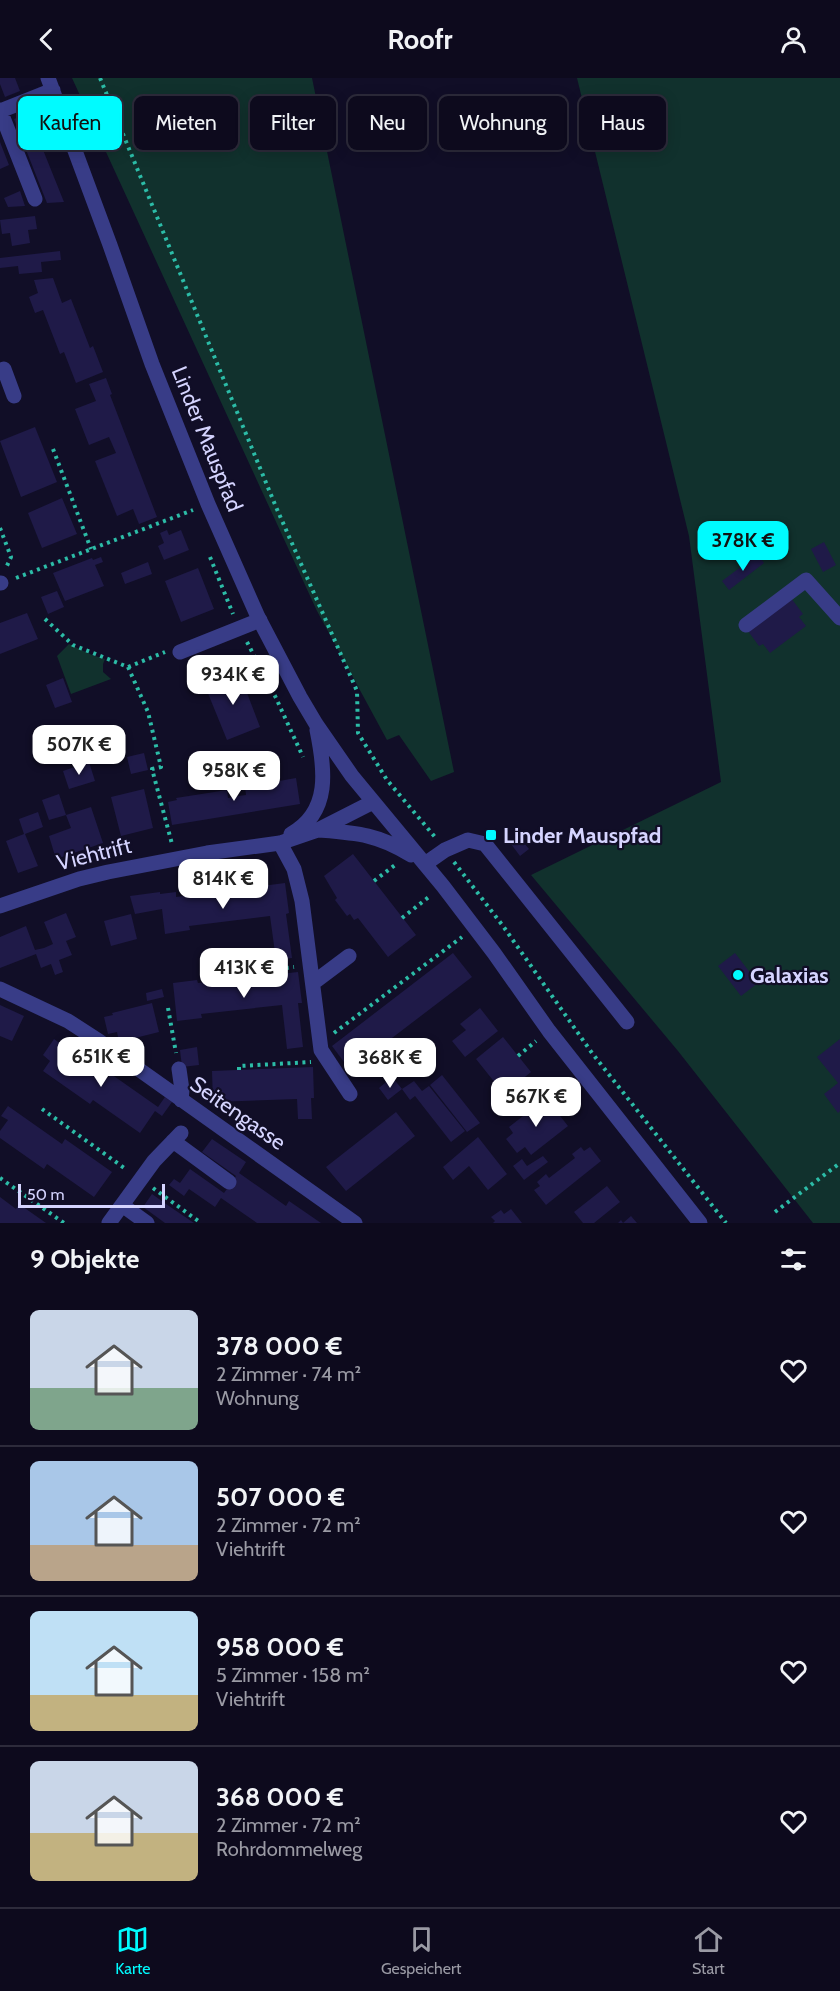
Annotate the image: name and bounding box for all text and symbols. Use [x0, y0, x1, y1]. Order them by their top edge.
icon: back [30, 23, 63, 56]
text: Roofr [387, 23, 453, 56]
icon: person [777, 23, 810, 56]
chip: Kaufen [18, 96, 122, 150]
chip: Mieten [134, 96, 238, 150]
chip: Filter [250, 96, 336, 150]
chip: Neu [348, 96, 427, 150]
chip: Wohnung [439, 96, 567, 150]
chip: Haus [579, 96, 666, 150]
street label: Linder Mauspfad [166, 362, 248, 516]
pin: 378K € [694, 521, 792, 572]
text: 378K € [712, 528, 774, 552]
pin: 934K € [184, 655, 282, 706]
text: 934K € [201, 662, 265, 686]
pin: 507K € [30, 725, 128, 776]
text: 507K € [47, 732, 111, 756]
pin: 958K € [185, 751, 283, 802]
text: 958K € [202, 758, 266, 782]
place label: Linder Mauspfad [503, 822, 661, 849]
marker: Linder Mauspfad [484, 828, 498, 842]
street label: Viehtrift [54, 832, 135, 876]
pin: 814K € [174, 859, 272, 910]
text: 814K € [192, 866, 254, 890]
pin: 413K € [195, 948, 293, 999]
text: 413K € [214, 955, 274, 979]
place label: Galaxias [750, 962, 829, 989]
marker: Galaxias [731, 968, 745, 982]
pin: 651K € [52, 1037, 150, 1088]
pin: 368K € [341, 1038, 439, 1089]
text: 651K € [71, 1044, 131, 1068]
text: 368K € [358, 1045, 422, 1069]
street label: Seitengasse [185, 1070, 291, 1156]
pin: 567K € [487, 1077, 585, 1128]
text: 567K € [505, 1084, 567, 1108]
scale bar [18, 1181, 165, 1208]
text: 50 m [27, 1185, 64, 1204]
text: 9 Objekte [30, 1243, 139, 1275]
icon: filters [777, 1243, 810, 1276]
text: 378 000 € [216, 1330, 342, 1362]
icon: home [78, 1334, 150, 1406]
icon: heart [777, 1354, 810, 1387]
text: 2 Zimmer · 74 m² [216, 1362, 361, 1386]
text: Wohnung [216, 1386, 299, 1410]
text: 507 000 € [216, 1481, 345, 1513]
icon: home [78, 1485, 150, 1557]
icon: heart [777, 1505, 810, 1538]
text: 2 Zimmer · 72 m² [216, 1513, 361, 1537]
text: Viehtrift [216, 1537, 285, 1561]
text: 958 000 € [216, 1631, 344, 1663]
icon: home [78, 1635, 150, 1707]
icon: heart [777, 1655, 810, 1688]
text: 5 Zimmer · 158 m² [216, 1663, 370, 1687]
text: Viehtrift [216, 1687, 285, 1711]
text: 368 000 € [216, 1781, 344, 1813]
icon: home [78, 1785, 150, 1857]
icon: heart [777, 1805, 810, 1838]
text: 2 Zimmer · 72 m² [216, 1813, 361, 1837]
text: Rohrdommelweg [216, 1837, 362, 1861]
tab: Karte [115, 1923, 151, 1978]
tab: Gespeichert [381, 1923, 461, 1978]
tab: Start [692, 1923, 725, 1978]

